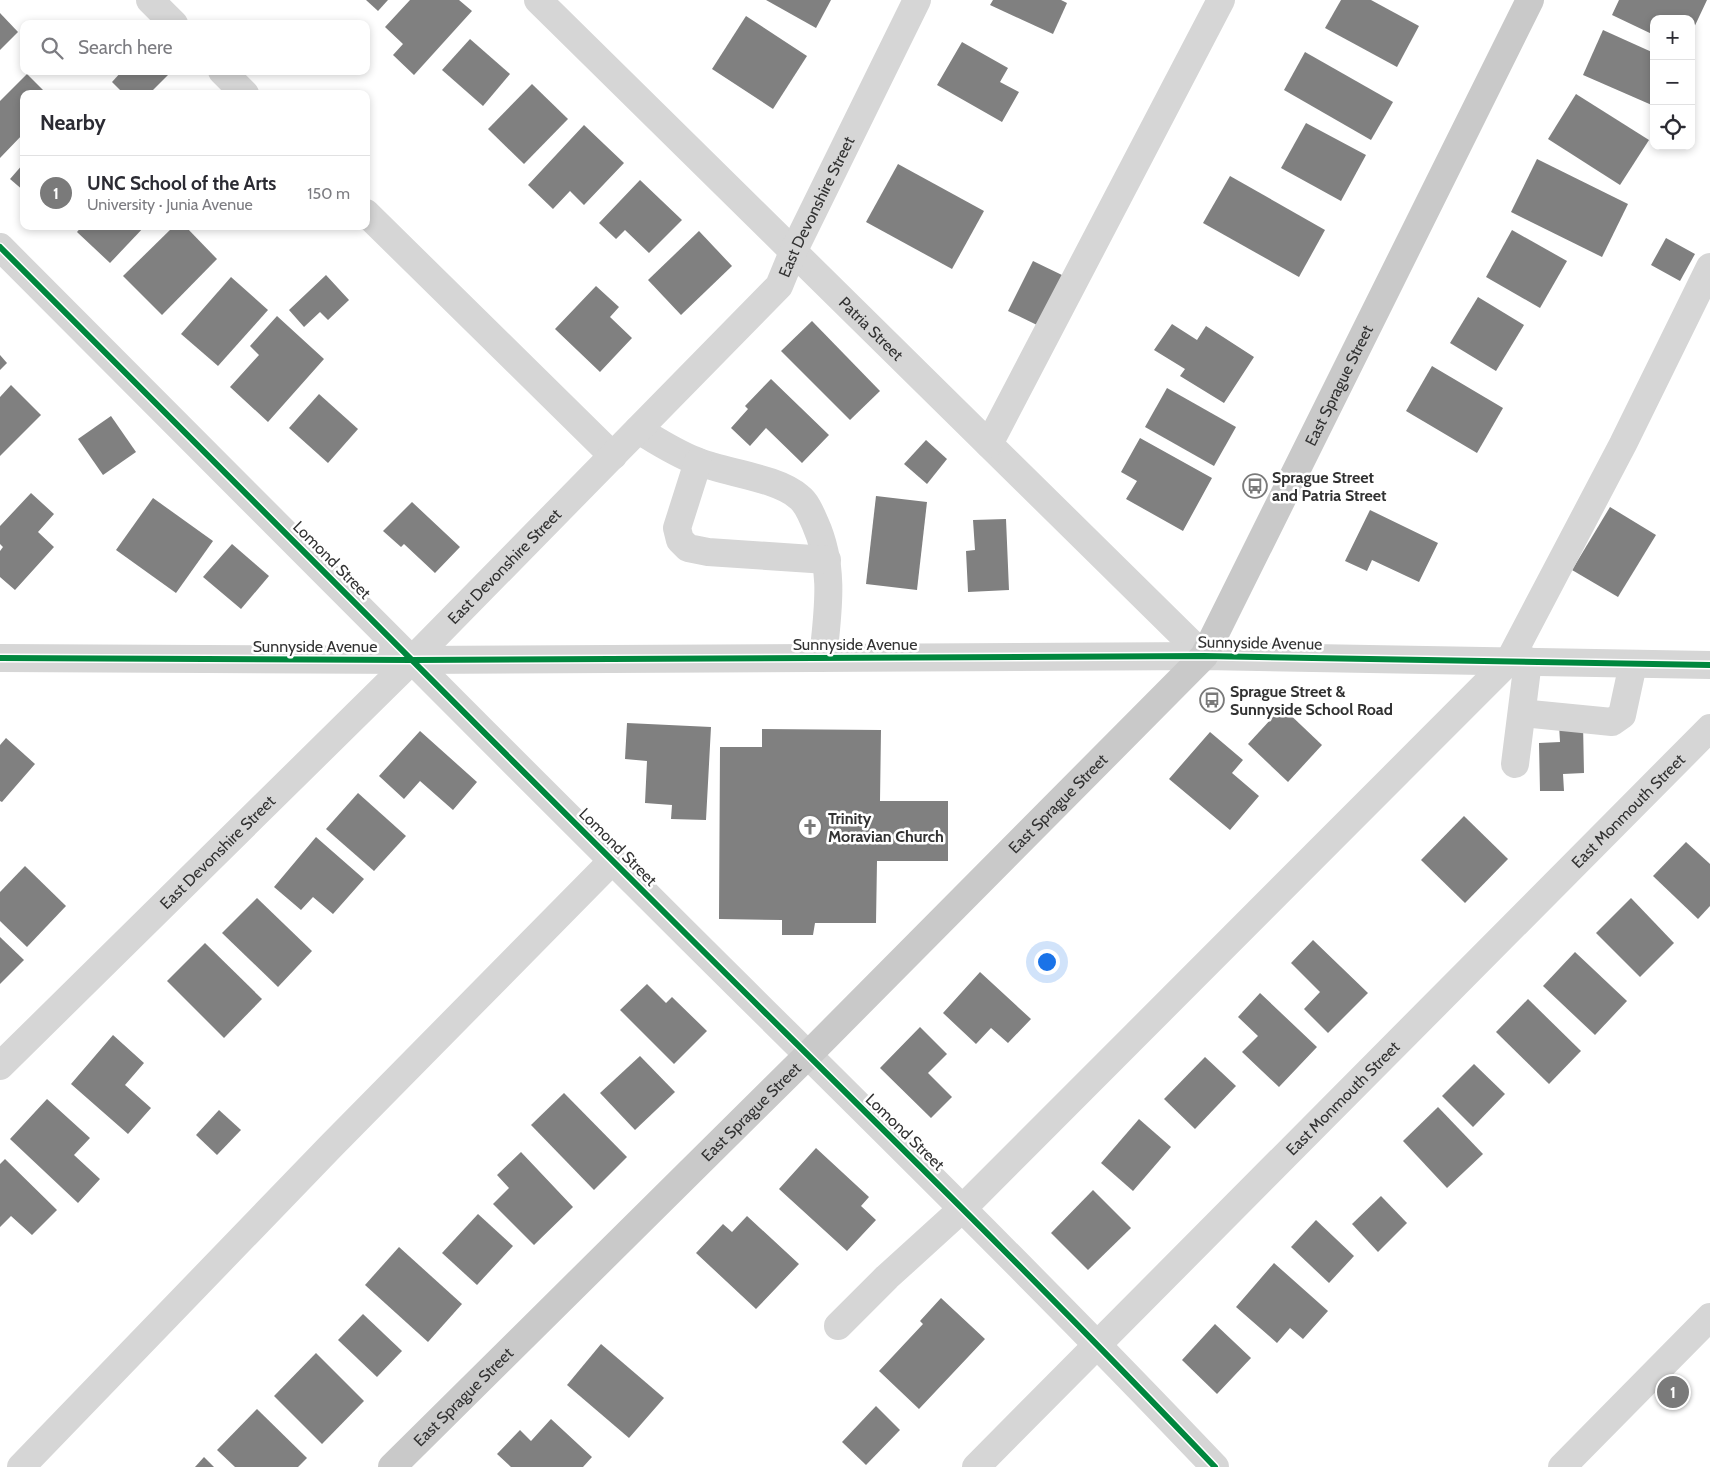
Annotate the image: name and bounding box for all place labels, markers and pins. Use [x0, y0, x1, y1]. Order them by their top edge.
place label: Sprague Street and Patria Street [1272, 468, 1387, 505]
bus stop icon: Sprague Street and Patria Street [1242, 473, 1268, 499]
place label: Sprague Street & Sunnyside School Road [1230, 682, 1393, 719]
bus stop icon: Sprague Street & Sunnyside School Road [1199, 687, 1225, 713]
place label: Trinity Moravian Church [828, 809, 944, 846]
church icon: Trinity Moravian Church [797, 814, 823, 840]
pin: 1 [1657, 1373, 1689, 1411]

